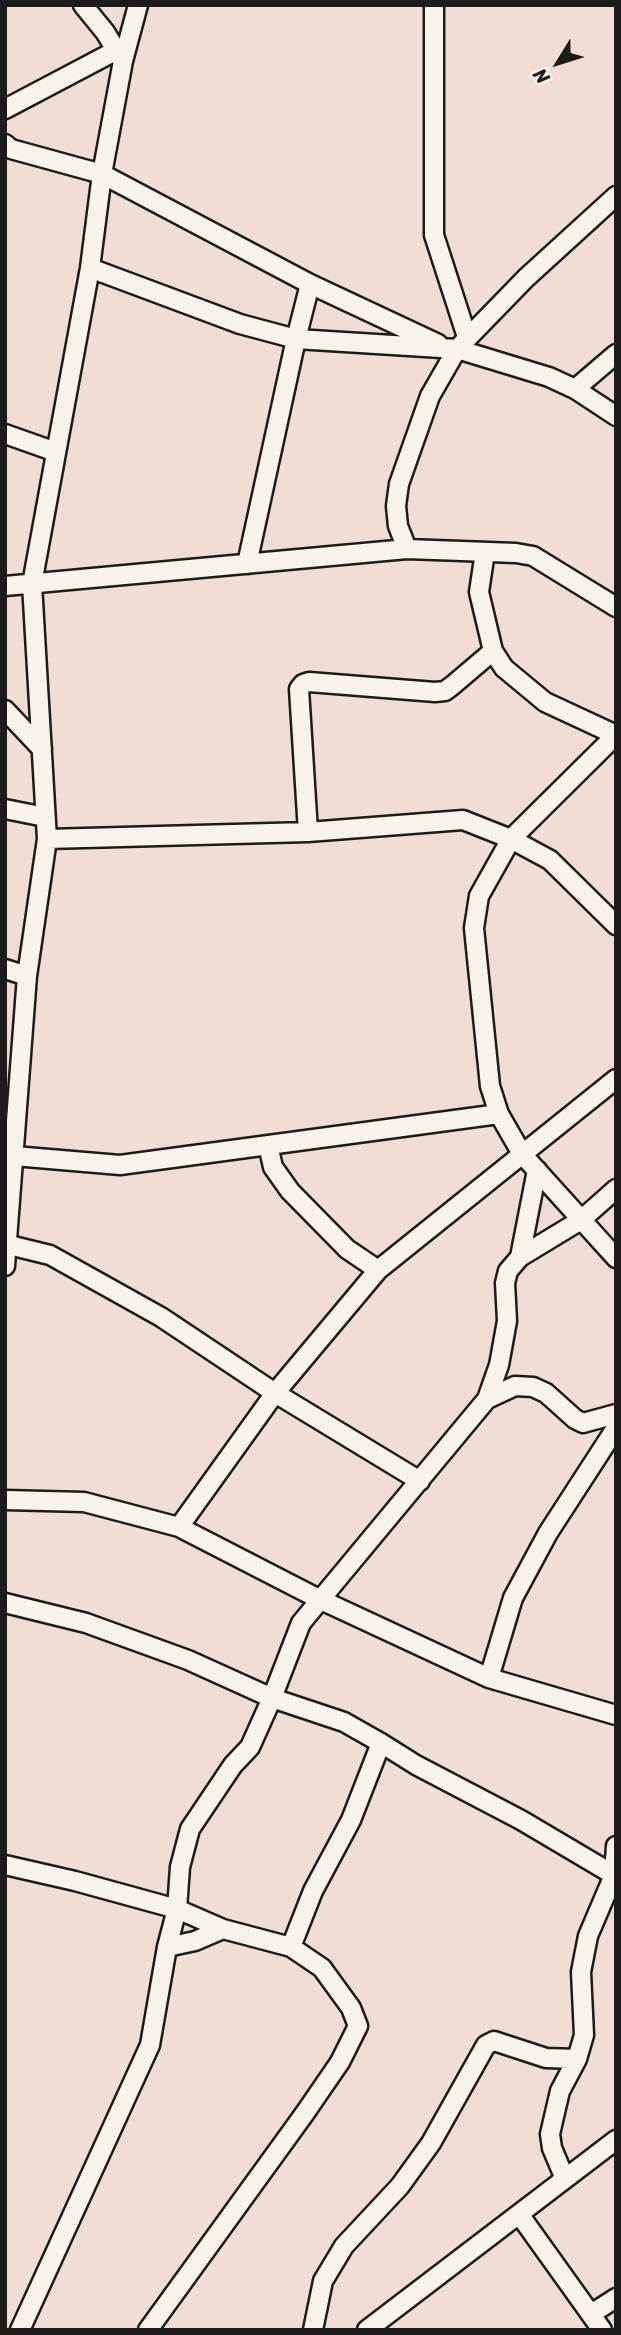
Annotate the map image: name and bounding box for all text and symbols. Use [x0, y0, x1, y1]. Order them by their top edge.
north arrow [523, 28, 593, 98]
text: N [524, 61, 558, 92]

